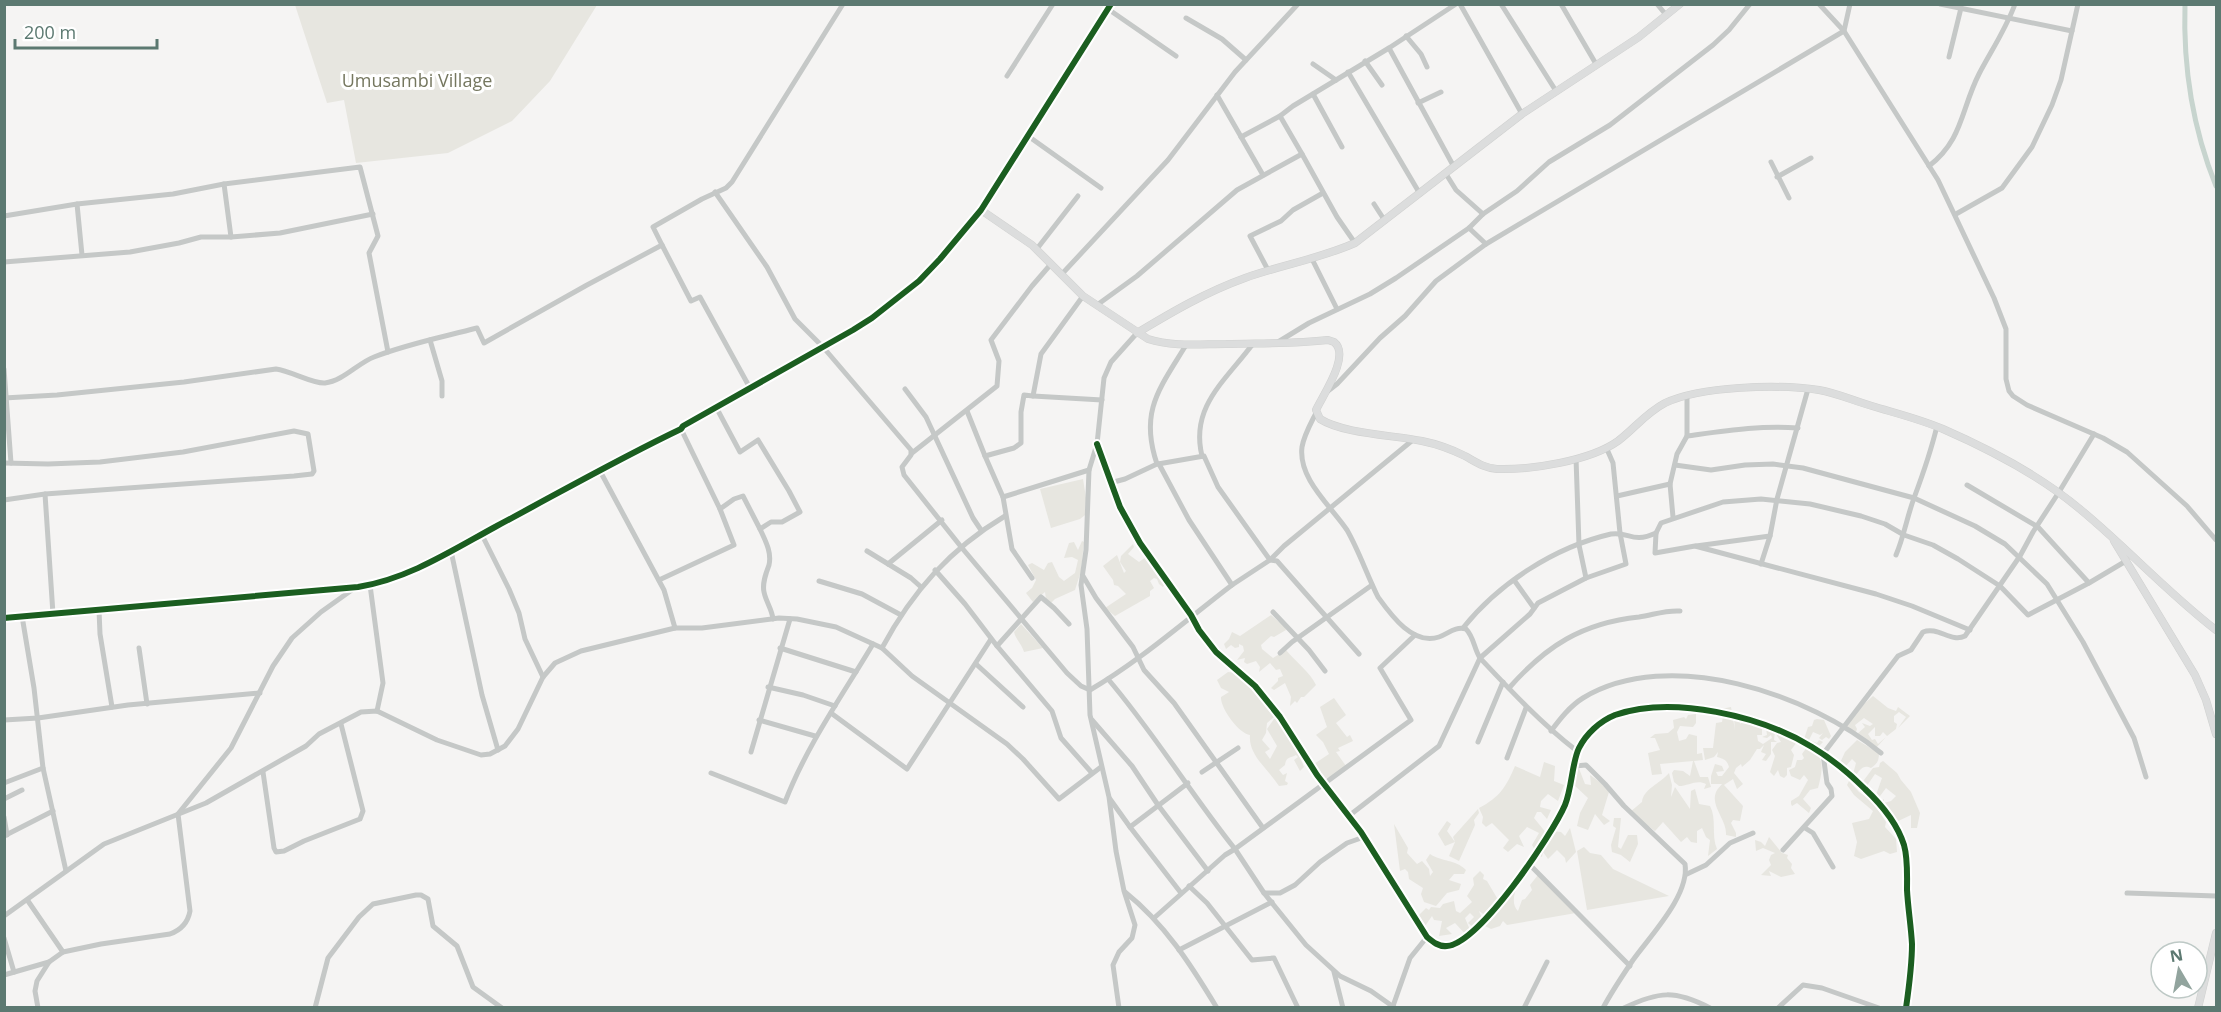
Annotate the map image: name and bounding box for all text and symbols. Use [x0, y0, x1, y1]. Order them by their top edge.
scale bar [15, 12, 158, 50]
text: 200 m [24, 20, 76, 44]
park label: Umusambi Village [342, 68, 492, 92]
north arrow [2149, 940, 2209, 1000]
text: N [2168, 943, 2185, 967]

